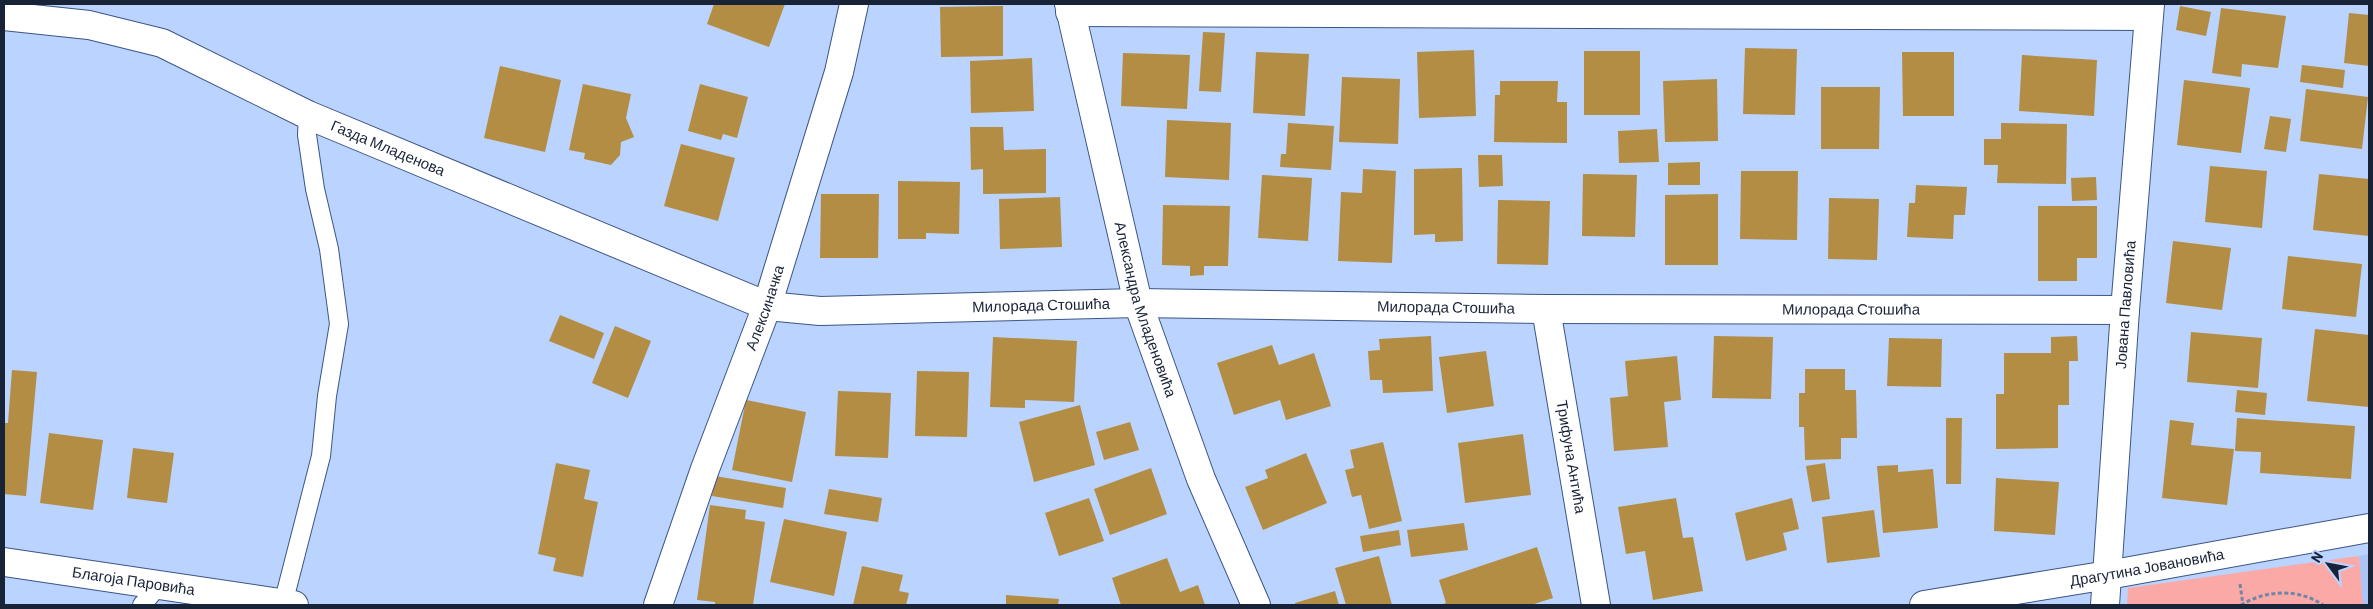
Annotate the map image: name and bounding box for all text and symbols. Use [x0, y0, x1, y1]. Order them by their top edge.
street label: Газда Младенова [329, 116, 449, 179]
street label: Александра Младеновића [1111, 220, 1181, 400]
street label: Јована Павловића [2111, 239, 2139, 369]
street label: Алексиначка [741, 262, 787, 353]
street label: Милорада Стошића [972, 294, 1111, 315]
street label: Милорада Стошића [1377, 297, 1516, 317]
street label: Милорада Стошића [1782, 299, 1921, 318]
street label: Трифуна Антића [1554, 399, 1591, 515]
north arrow [2303, 539, 2353, 589]
street label: Драгутина Јовановића [2068, 544, 2226, 589]
text: N [2307, 548, 2326, 565]
street label: Благоја Паровића [71, 562, 197, 598]

